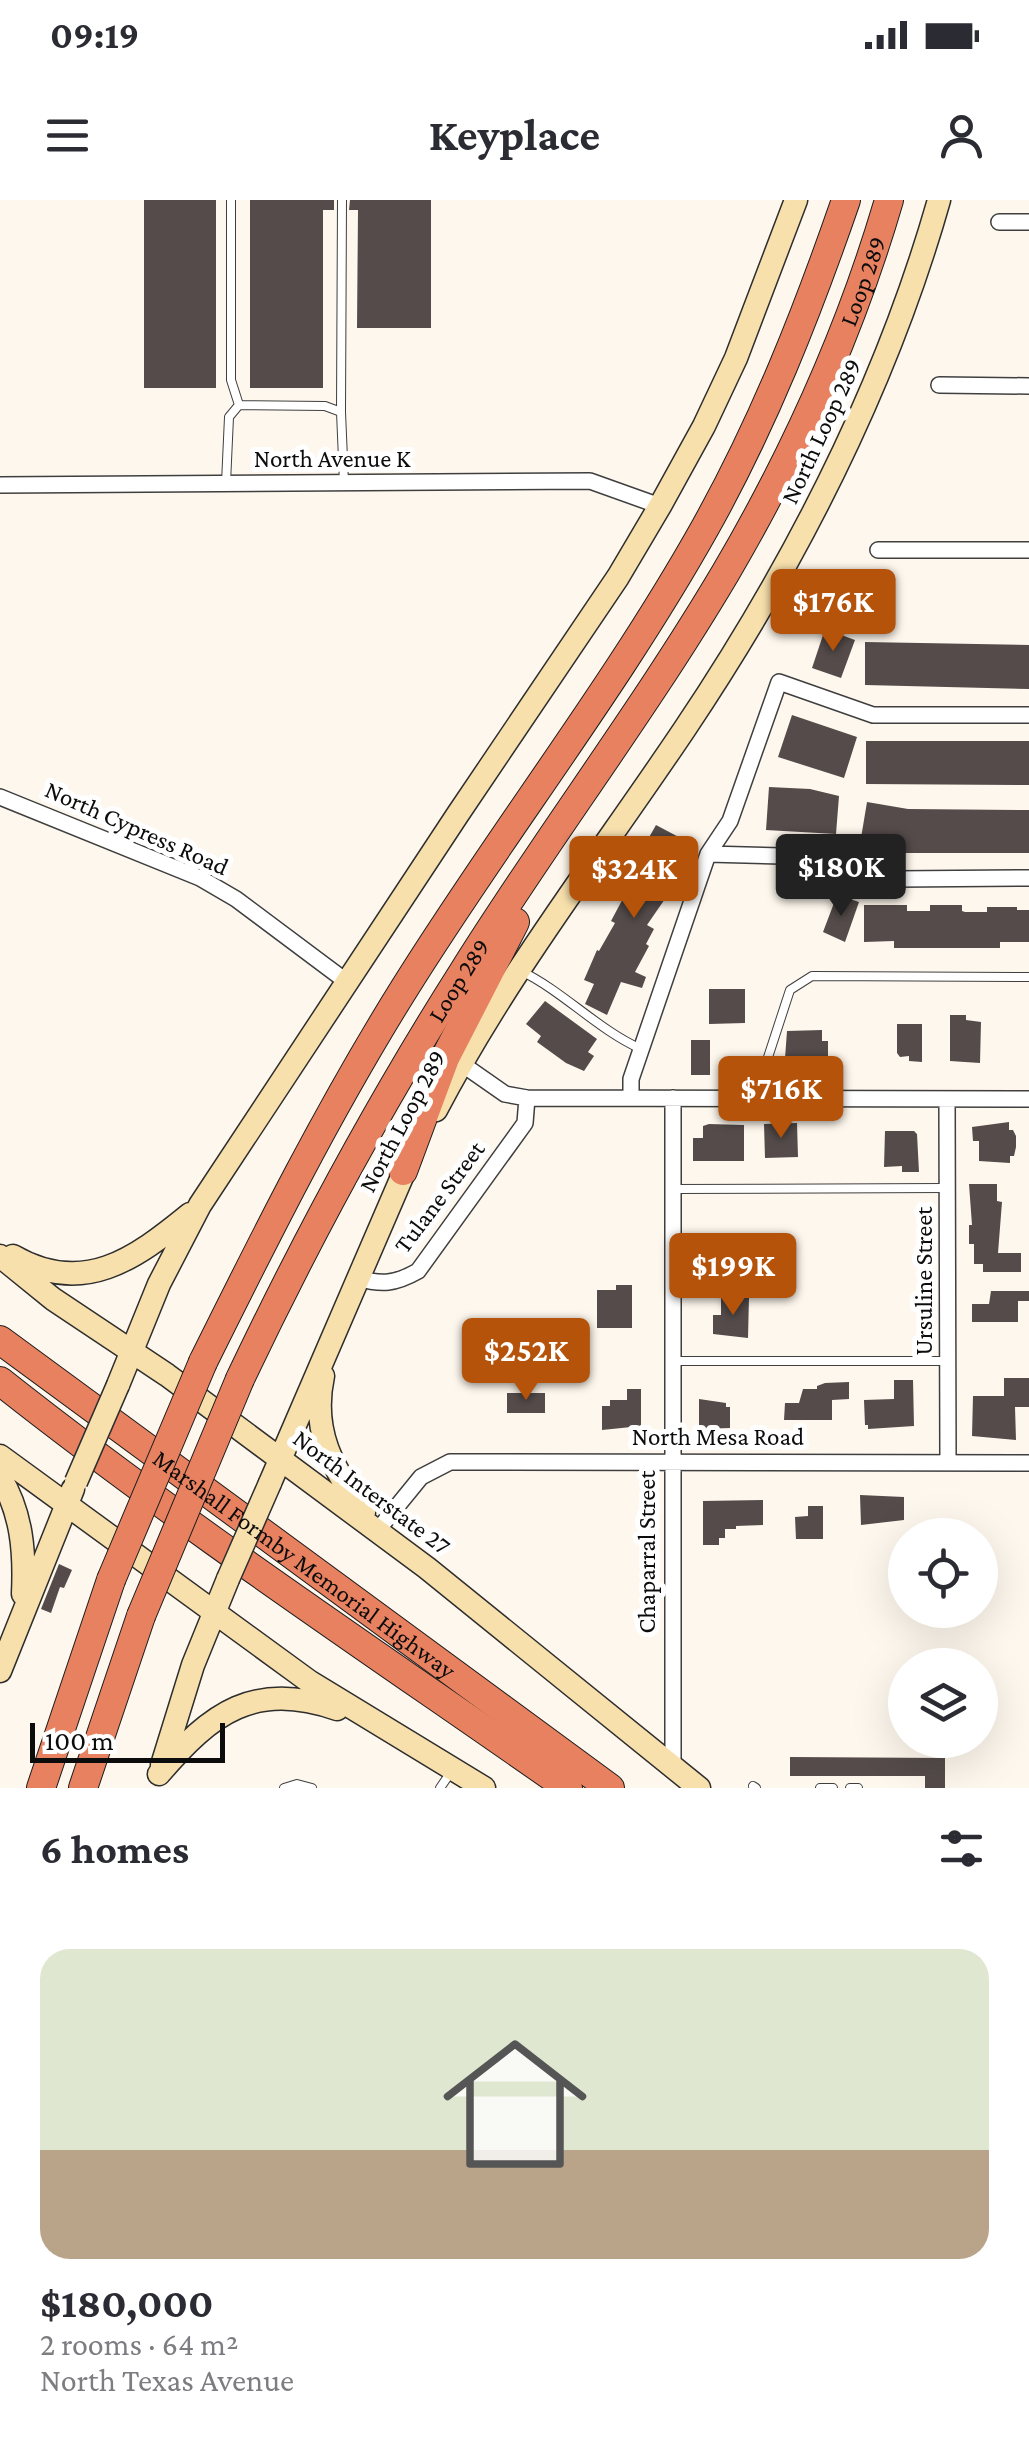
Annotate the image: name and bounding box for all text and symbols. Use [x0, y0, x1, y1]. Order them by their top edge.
text: 09:19 [50, 14, 139, 56]
icon: menu [40, 108, 95, 163]
icon: person [934, 108, 989, 163]
text: Keyplace [429, 110, 600, 160]
street label: Loop 289 [834, 233, 890, 330]
street label: North Loop 289 [776, 354, 867, 508]
street label: North Avenue K [254, 445, 411, 472]
pin: $176K [763, 569, 903, 654]
text: $176K [793, 583, 873, 619]
street label: North Cypress Road [41, 775, 233, 881]
pin: $180K [771, 834, 911, 919]
pin: $324K [564, 836, 704, 921]
text: $180K [798, 848, 884, 884]
text: $324K [591, 850, 677, 886]
street label: Loop 289 [422, 933, 494, 1027]
street label: North Loop 289 [353, 1045, 452, 1197]
pin: $716K [711, 1056, 851, 1141]
text: $716K [740, 1070, 822, 1106]
street label: Tulane Street [388, 1135, 490, 1258]
street label: Ursuline Street [910, 1206, 937, 1355]
pin: $199K [663, 1233, 803, 1318]
text: $199K [691, 1247, 775, 1283]
pin: $252K [456, 1318, 596, 1403]
text: $252K [484, 1332, 568, 1368]
street label: North Mesa Road [632, 1423, 804, 1450]
street label: North Interstate 27 [288, 1424, 456, 1560]
street label: Marshall Formby Memorial Highway [148, 1444, 461, 1685]
street label: Chaparral Street [633, 1470, 661, 1634]
map controls [888, 1518, 998, 1758]
button: locate [888, 1518, 998, 1628]
button: layers [888, 1648, 998, 1758]
scale bar [30, 1718, 225, 1762]
text: 100 m [45, 1725, 114, 1756]
icon: filters [934, 1821, 989, 1876]
text: 6 homes [40, 1825, 189, 1872]
icon: home [425, 2014, 605, 2194]
text: $180,000 [40, 2279, 214, 2326]
text: 2 rooms · 64 m² [40, 2326, 238, 2362]
text: North Texas Avenue [40, 2362, 294, 2398]

